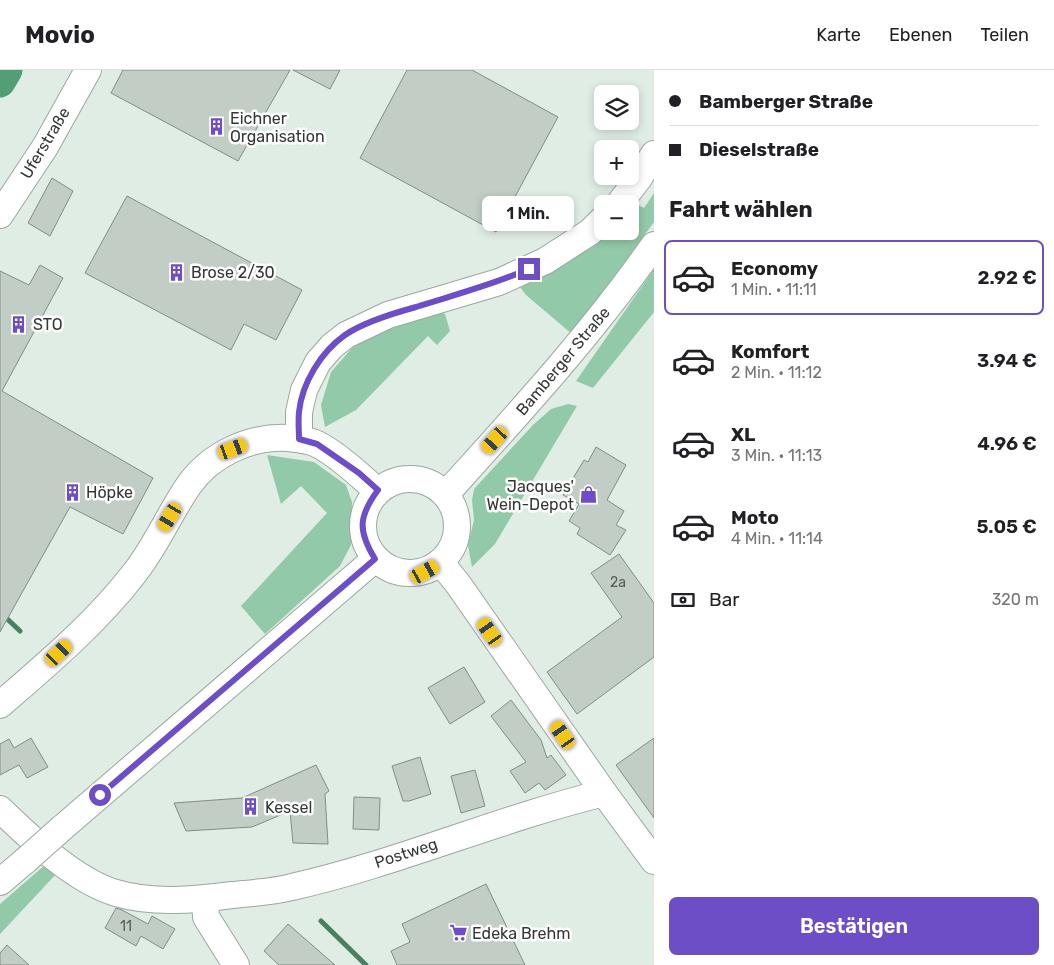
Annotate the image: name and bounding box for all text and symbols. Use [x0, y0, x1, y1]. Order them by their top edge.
text: Movio [25, 21, 95, 49]
text: Karte [816, 24, 861, 46]
text: Ebenen [889, 24, 953, 46]
text: Teilen [981, 24, 1029, 46]
map controls [594, 85, 639, 240]
button: layers [594, 85, 639, 130]
text: Bamberger Straße [699, 90, 873, 113]
street label: Uferstraße [16, 104, 74, 182]
place label: Eichner Organisation [230, 109, 325, 146]
building icon: Eichner Organisation [206, 117, 226, 137]
text: Dieselstraße [699, 138, 819, 161]
button: + [594, 140, 639, 185]
button: − [594, 195, 639, 240]
callout: 1 Min. [483, 196, 575, 232]
text: Fahrt wählen [669, 196, 813, 223]
text: 1 Min. [506, 204, 550, 223]
icon: car [671, 255, 716, 300]
text: Economy [731, 257, 818, 280]
route end [518, 258, 540, 280]
building icon: Brose 2/30 [167, 262, 187, 282]
place label: Brose 2/30 [191, 263, 275, 282]
text: 2.92 € [978, 266, 1037, 289]
text: 1 Min. · 11:11 [731, 280, 817, 299]
street label: Bamberger Straße [512, 303, 614, 419]
building icon: STO [9, 314, 29, 334]
place label: STO [33, 315, 63, 334]
icon: car [671, 338, 716, 383]
text: Komfort [731, 340, 809, 363]
text: 3.94 € [977, 349, 1037, 372]
text: 2 Min. · 11:12 [731, 363, 822, 382]
icon: car [671, 421, 716, 466]
text: XL [731, 423, 755, 446]
car [479, 424, 510, 456]
text: 4.96 € [977, 432, 1037, 455]
car [216, 437, 249, 461]
text: 3 Min. · 11:13 [731, 446, 822, 465]
place label: Jacques' Wein-Depot [486, 477, 574, 514]
building icon: Höpke [62, 482, 82, 502]
place label: Höpke [86, 483, 133, 502]
shop icon: Jacques' Wein-Depot [578, 485, 598, 505]
car [155, 500, 184, 534]
icon: car [671, 504, 716, 549]
text: Moto [731, 506, 779, 529]
text: 5.05 € [976, 515, 1037, 538]
text: 4 Min. · 11:14 [731, 529, 823, 548]
car [408, 558, 441, 586]
house number: 2a [610, 574, 626, 591]
icon: cash [669, 586, 697, 614]
text: Bar [709, 588, 739, 611]
text: 320 m [992, 590, 1039, 609]
car [475, 615, 504, 649]
car [42, 637, 75, 669]
car [548, 718, 577, 752]
route start [89, 784, 111, 806]
building icon: Kessel [241, 797, 261, 817]
place label: Kessel [265, 798, 312, 817]
street label: Postweg [372, 834, 440, 872]
button: Bestätigen [669, 897, 1039, 955]
house number: 11 [120, 918, 132, 935]
supermarket icon: Edeka Brehm [448, 923, 468, 943]
place label: Edeka Brehm [472, 924, 570, 943]

